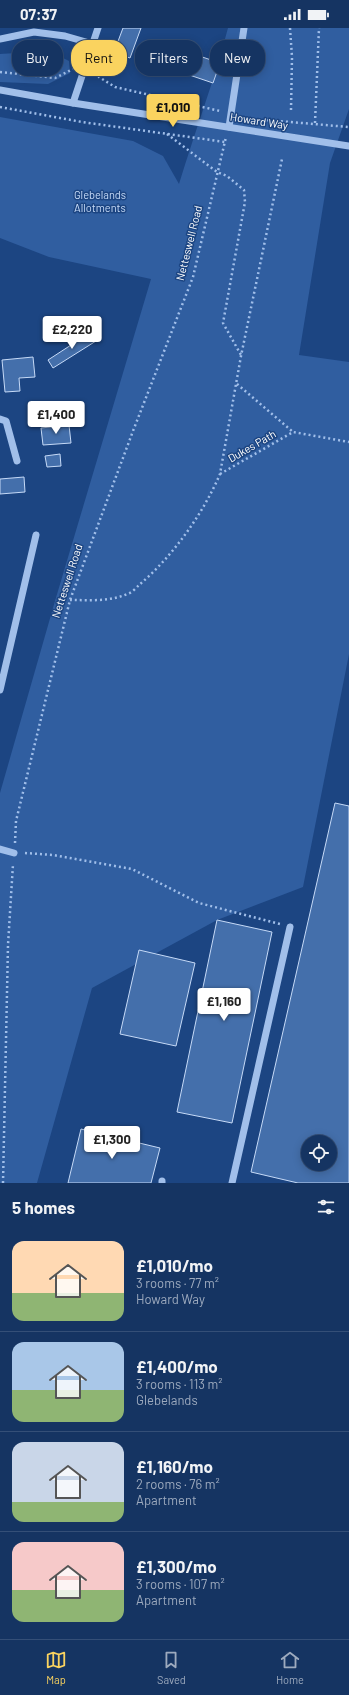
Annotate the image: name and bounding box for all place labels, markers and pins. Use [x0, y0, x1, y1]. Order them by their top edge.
pin: £1,010 [140, 94, 206, 128]
pin: £2,220 [39, 316, 105, 350]
pin: £1,400 [23, 401, 89, 435]
pin: £1,160 [191, 988, 257, 1022]
pin: £1,300 [79, 1126, 145, 1160]

